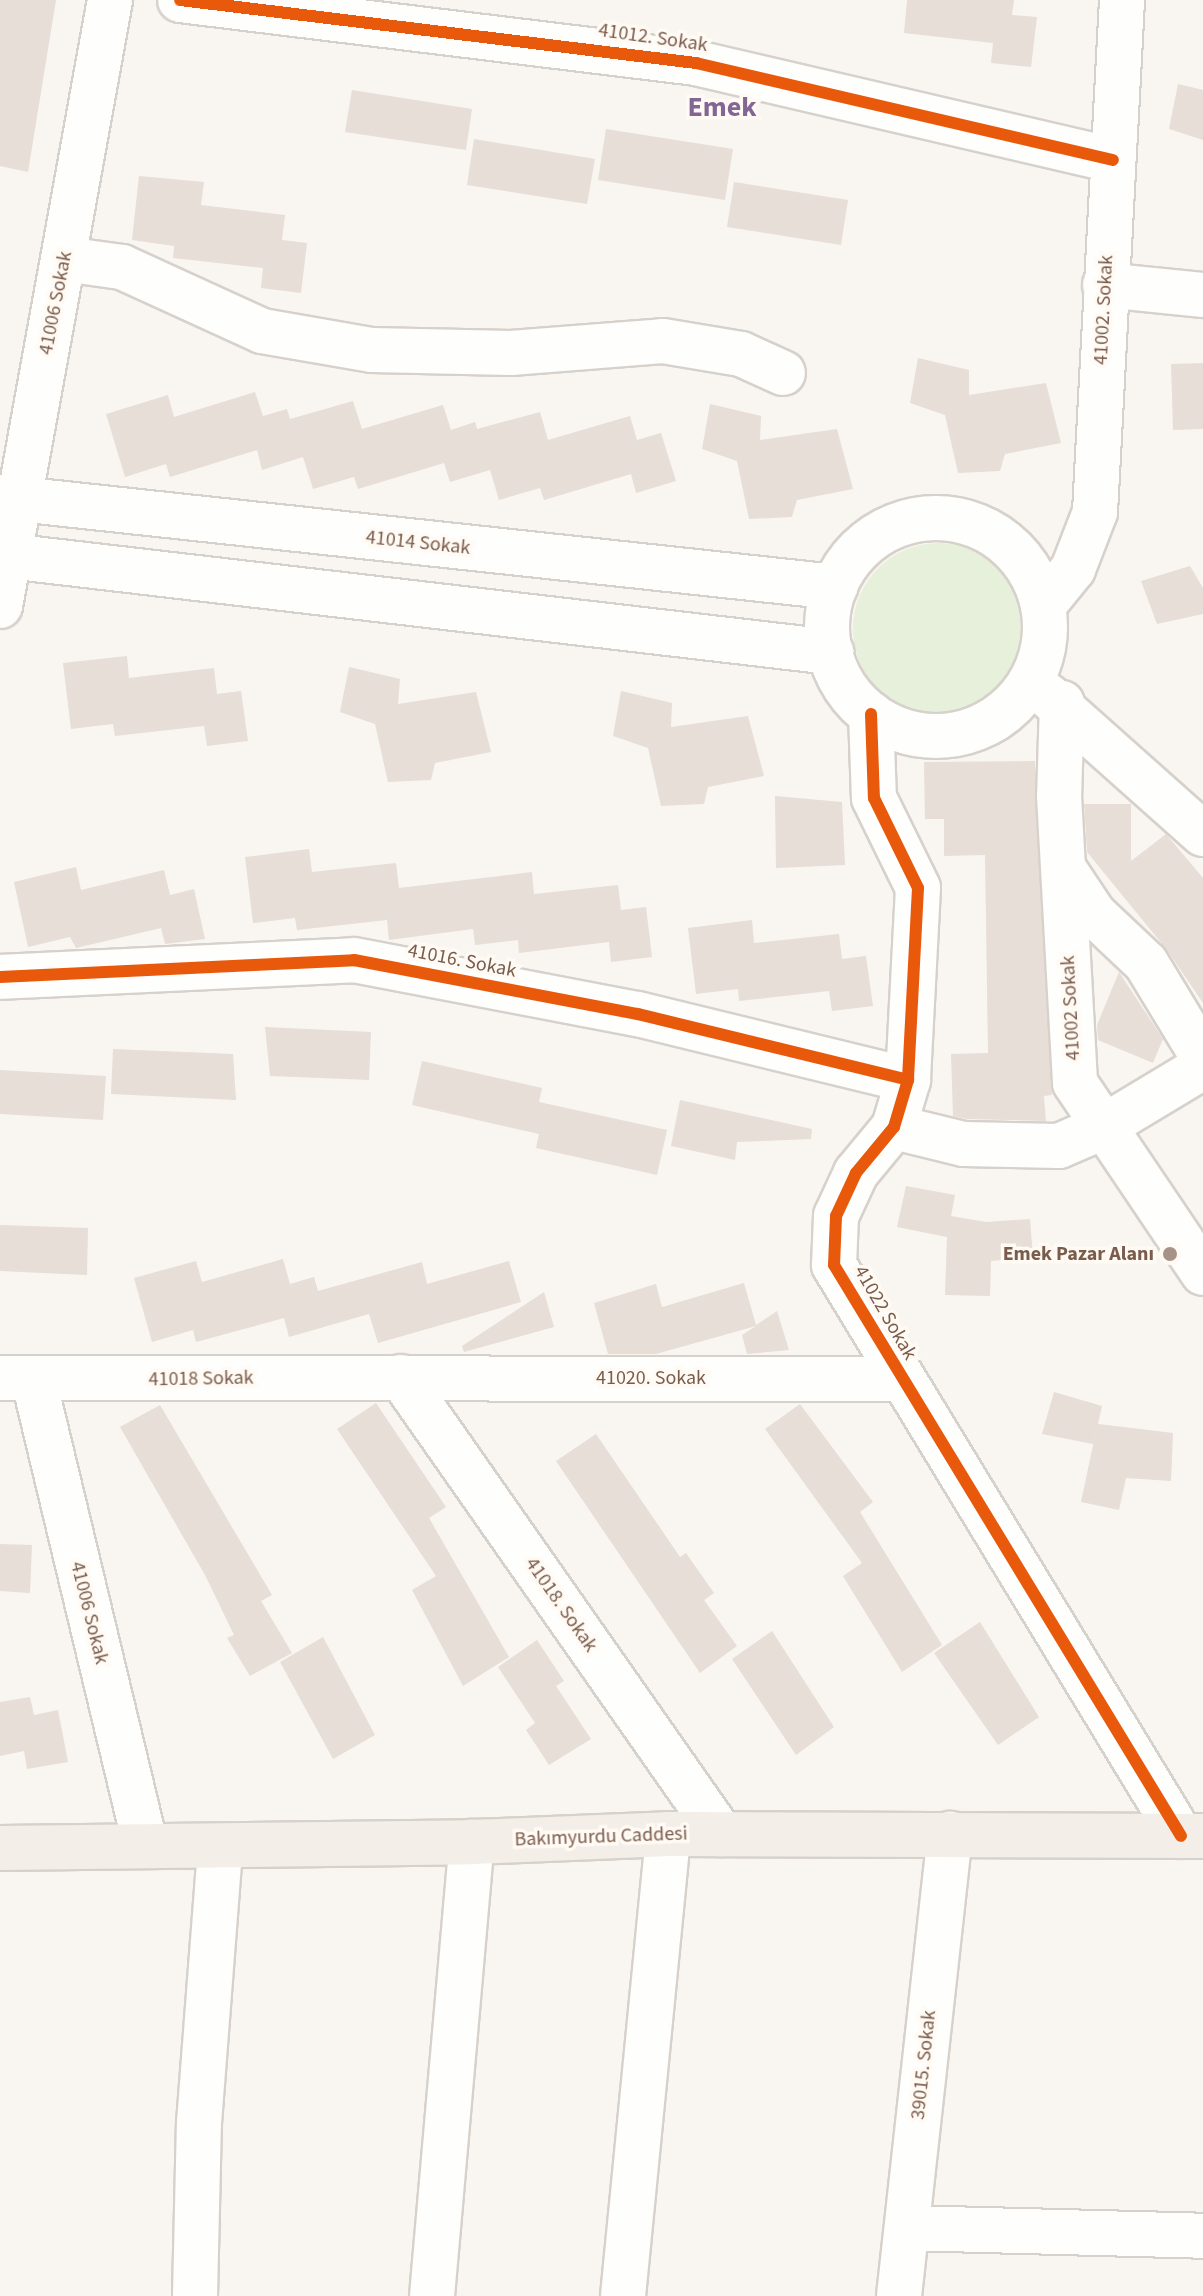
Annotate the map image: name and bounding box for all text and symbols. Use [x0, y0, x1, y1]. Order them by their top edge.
street label: 41012. Sokak [597, 18, 709, 58]
district label: Emek [687, 90, 757, 124]
street label: 41006 Sokak [34, 249, 78, 357]
street label: 41002. Sokak [1089, 255, 1119, 365]
street label: 41014 Sokak [365, 526, 471, 560]
street label: 41016. Sokak [406, 939, 518, 983]
street label: 41002 Sokak [1056, 955, 1086, 1061]
place label: Emek Pazar Alanı [1003, 1242, 1154, 1266]
marker: Emek Pazar Alanı [1161, 1245, 1179, 1263]
street label: 41022 Sokak [848, 1262, 922, 1364]
street label: 41018 Sokak [148, 1366, 254, 1392]
street label: 41020. Sokak [596, 1366, 706, 1390]
street label: 41018. Sokak [520, 1553, 602, 1657]
street label: 41006 Sokak [65, 1559, 113, 1667]
street label: Bakımyurdu Caddesi [514, 1822, 688, 1852]
street label: 39015. Sokak [906, 2009, 942, 2121]

